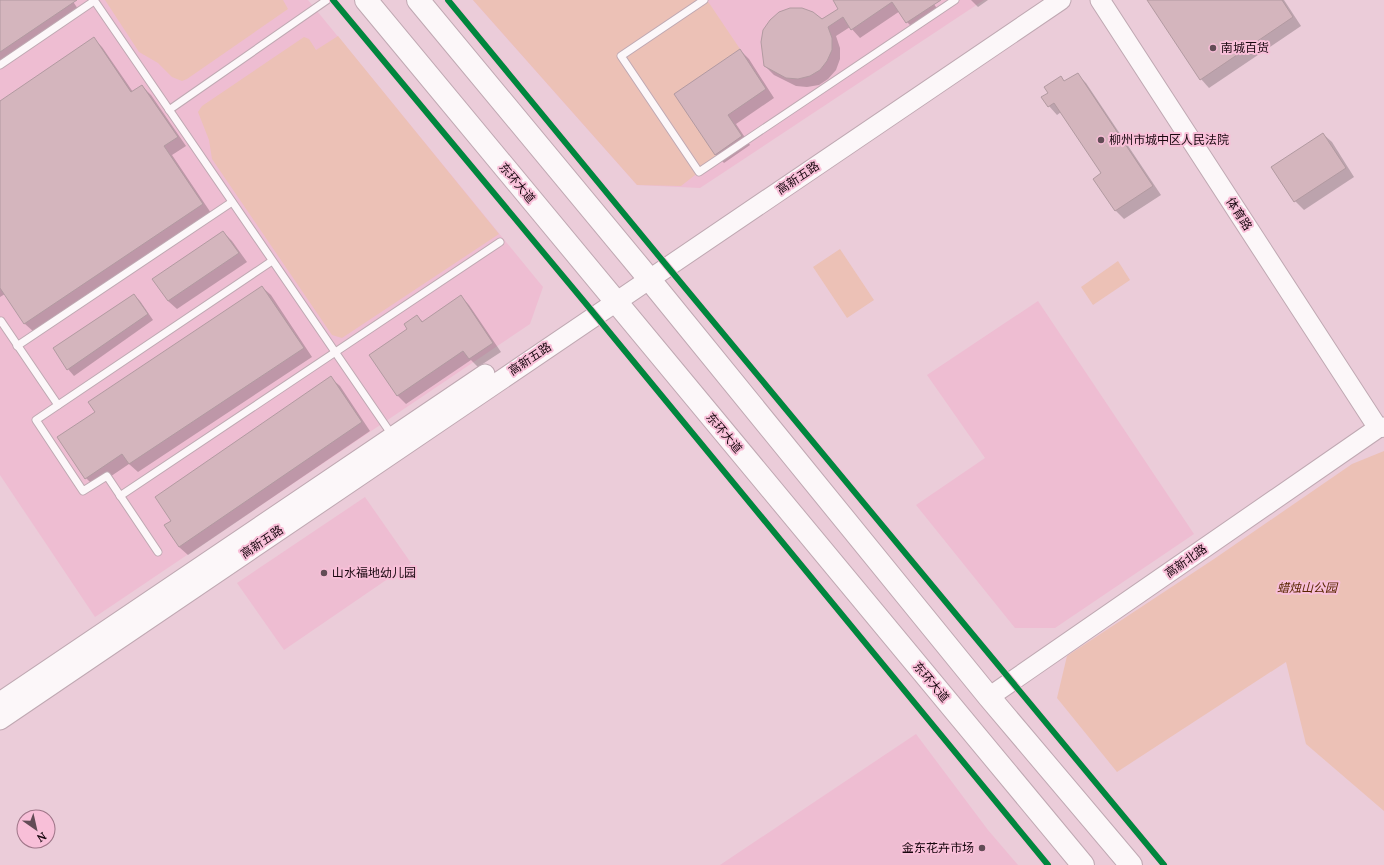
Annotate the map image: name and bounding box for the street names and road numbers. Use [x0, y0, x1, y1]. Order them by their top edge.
street label: 高新五路 [774, 158, 822, 197]
street label: 东环大道 [496, 159, 539, 206]
street label: 体育路 [1223, 195, 1256, 233]
street label: 高新五路 [506, 339, 554, 378]
street label: 东环大道 [703, 409, 746, 456]
street label: 高新五路 [238, 522, 286, 561]
street label: 高新北路 [1162, 541, 1210, 581]
street label: 东环大道 [910, 658, 953, 705]

